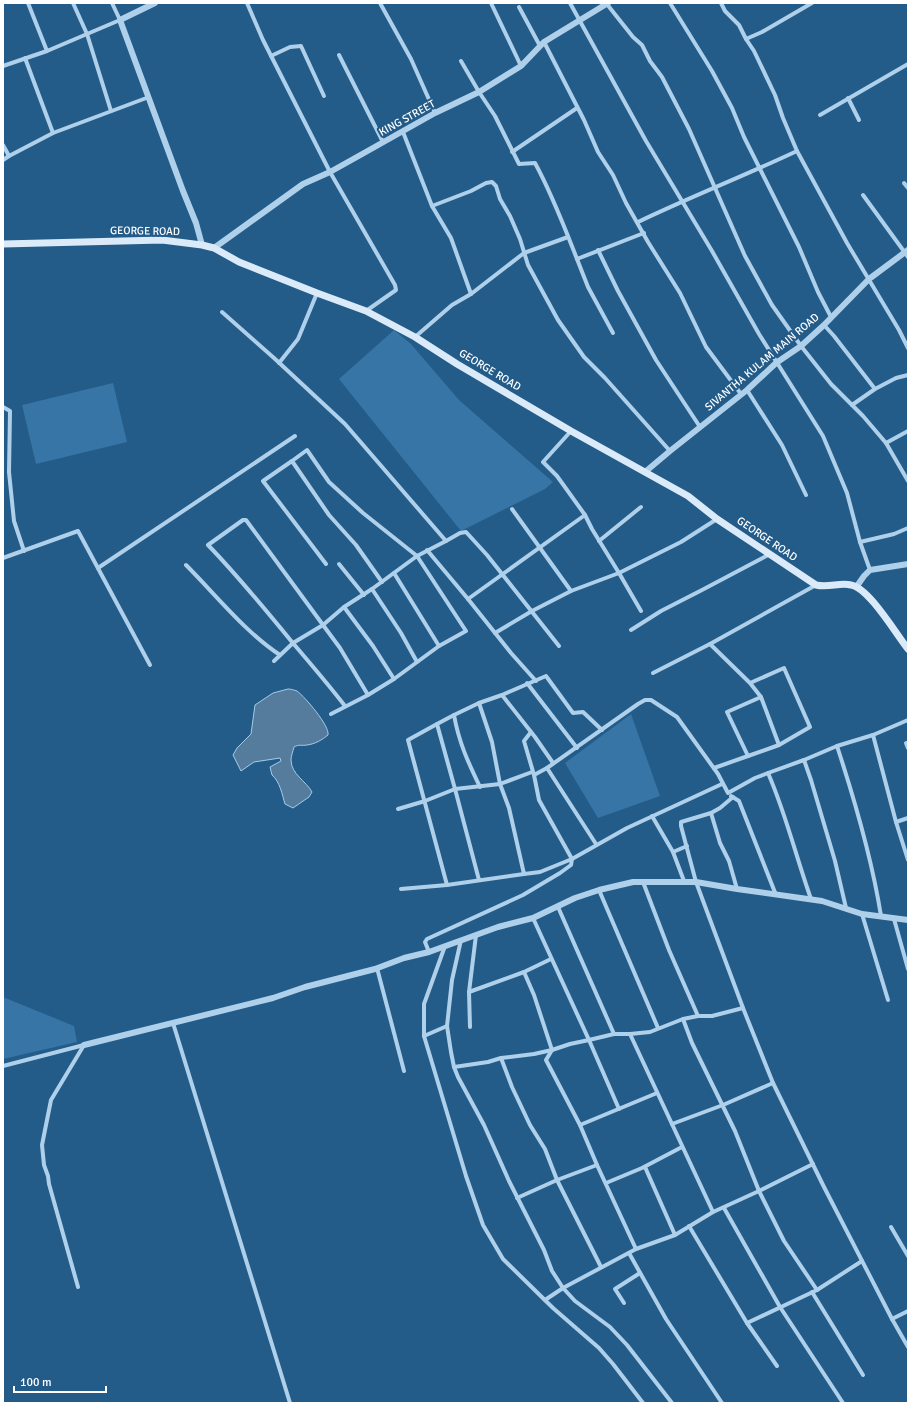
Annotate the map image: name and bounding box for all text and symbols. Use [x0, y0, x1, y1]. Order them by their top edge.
street label: KING STREET [377, 97, 438, 139]
street label: GEORGE ROAD [110, 224, 180, 238]
street label: SIVANTHA KULAM MAIN ROAD [702, 310, 822, 414]
street label: GEORGE ROAD [457, 346, 523, 394]
street label: GEORGE ROAD [734, 514, 800, 564]
scale bar [14, 1368, 106, 1394]
text: 100 m [20, 1375, 52, 1390]

